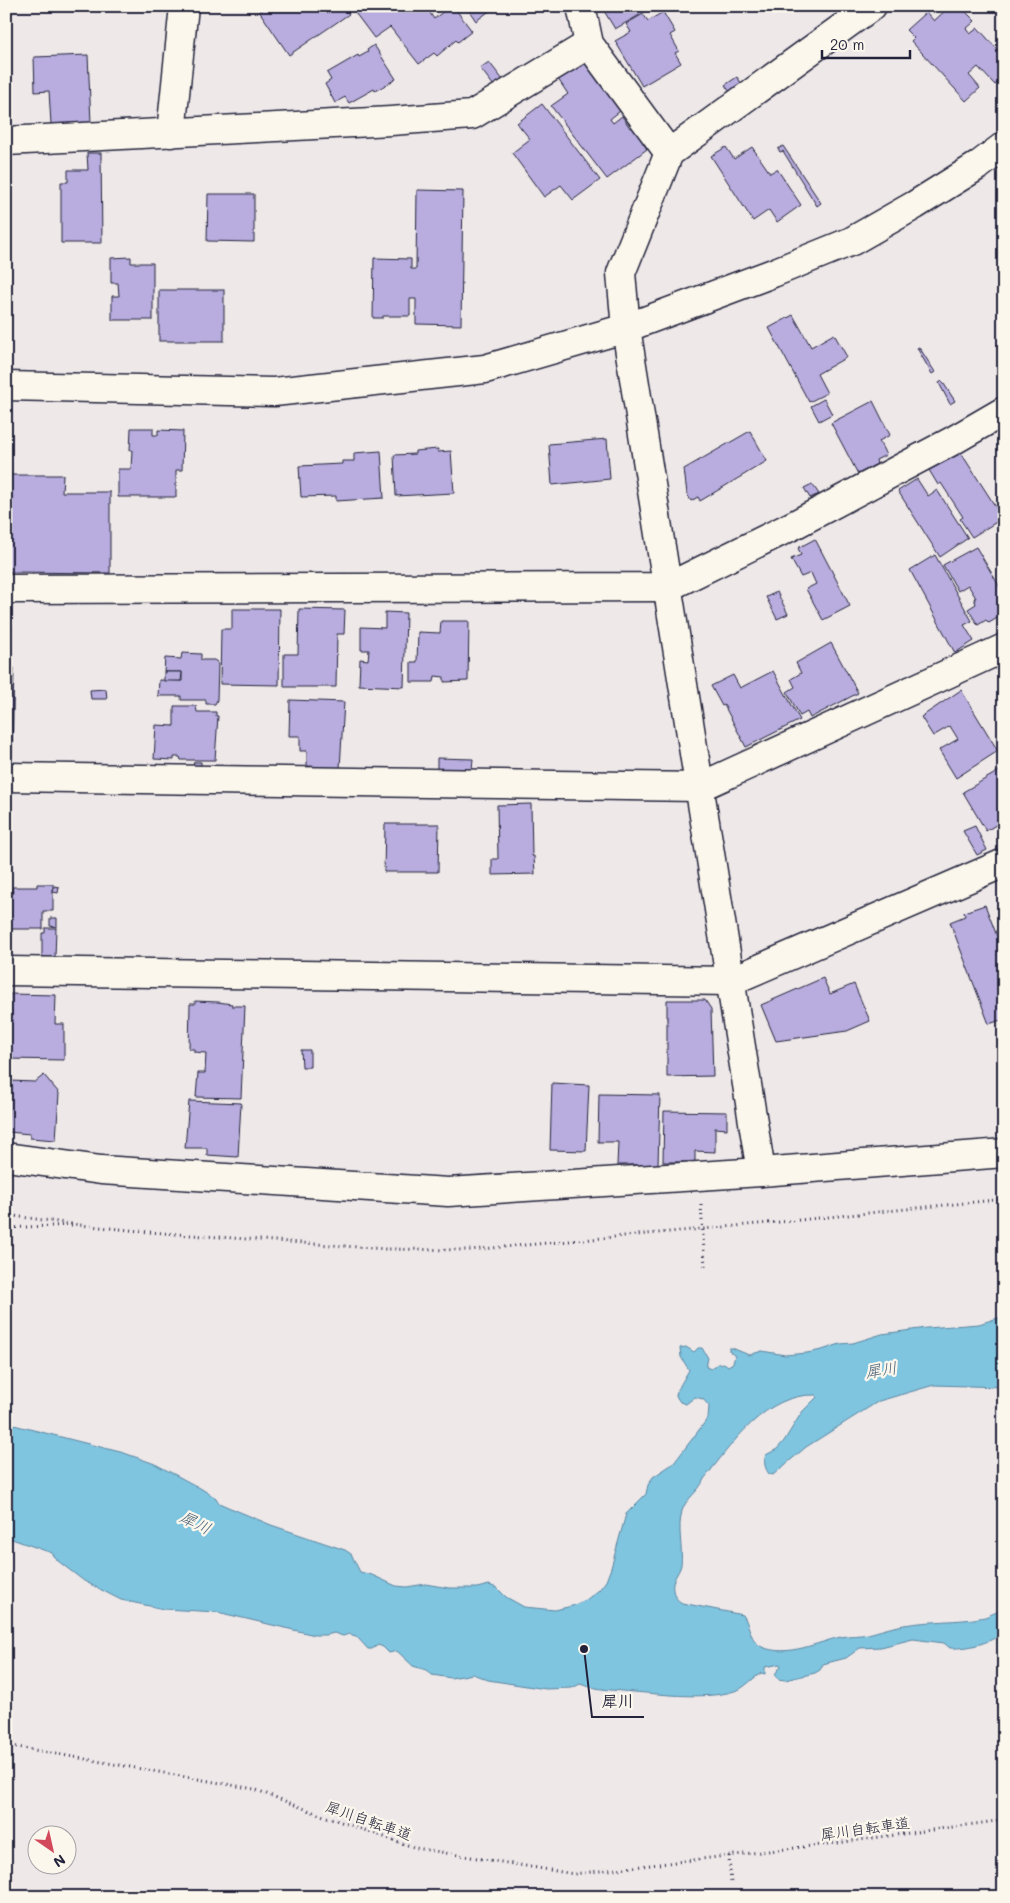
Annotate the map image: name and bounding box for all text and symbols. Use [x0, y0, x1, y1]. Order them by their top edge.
scale bar [822, 28, 910, 60]
text: 20 m [830, 34, 864, 54]
water label: 犀川 [864, 1356, 898, 1382]
water label: 犀川 [177, 1506, 215, 1538]
callout: 犀川 [592, 1686, 644, 1717]
text: 犀川 [602, 1690, 634, 1711]
street label: 犀川自転車道 [323, 1796, 415, 1844]
street label: 犀川自転車道 [819, 1812, 911, 1844]
north arrow [28, 1826, 78, 1876]
text: N [50, 1850, 69, 1872]

